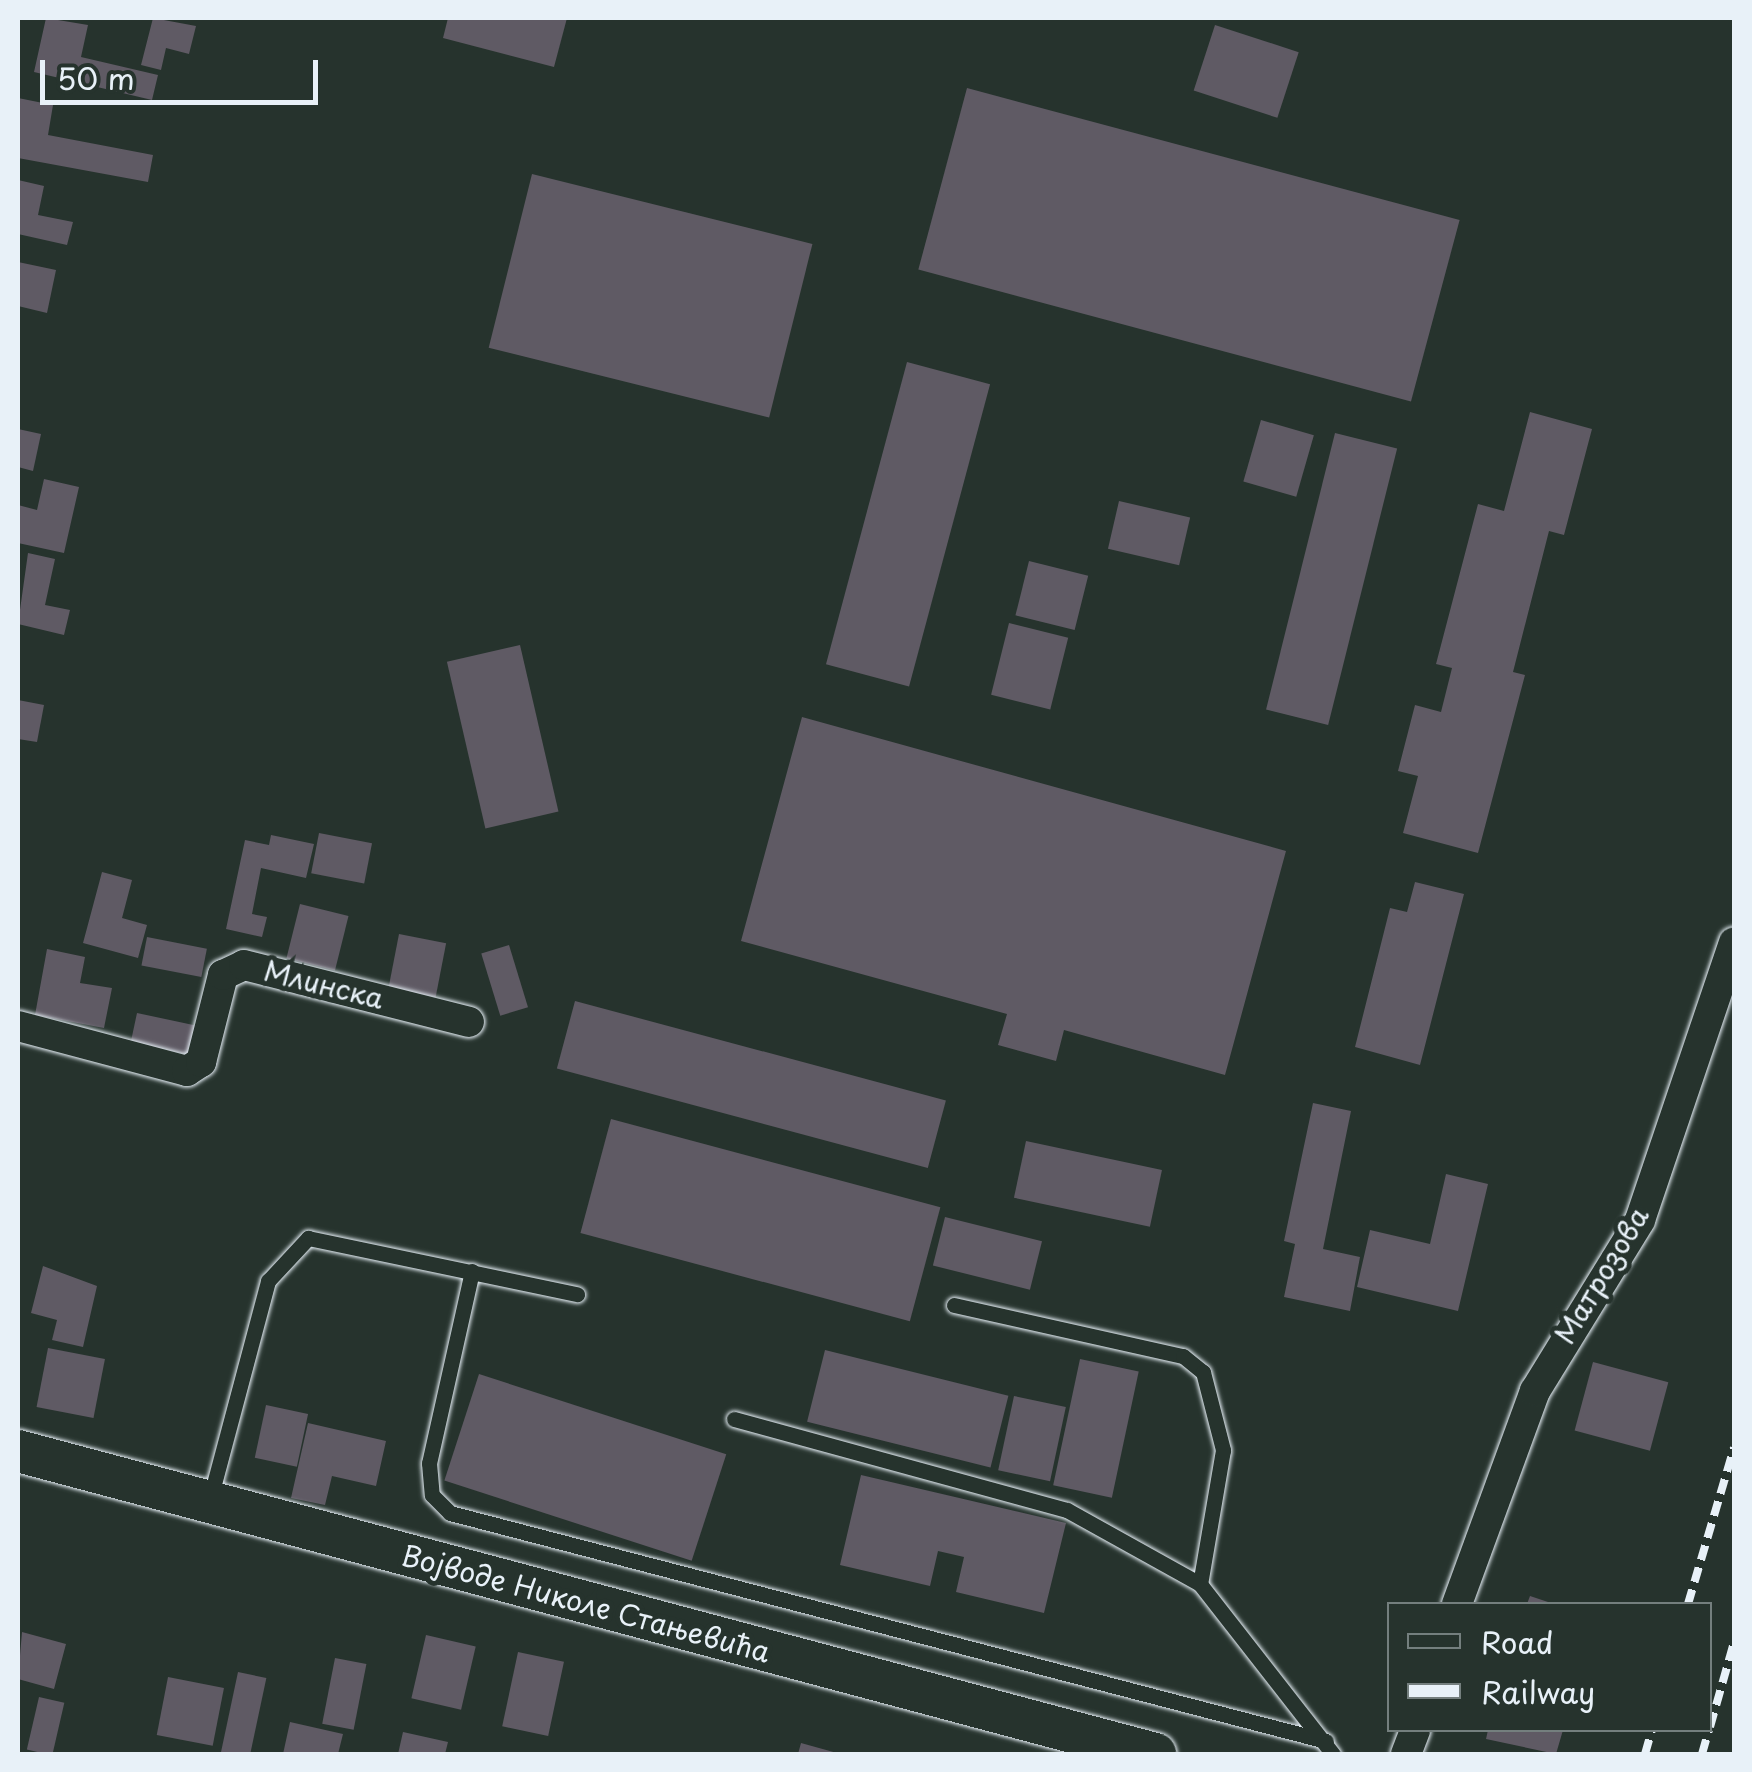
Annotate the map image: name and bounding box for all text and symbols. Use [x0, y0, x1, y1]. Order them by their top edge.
scale bar [45, 40, 322, 102]
text: 50 m [57, 55, 135, 100]
street label: Млинска [261, 953, 387, 1015]
street label: Матрозова [1547, 1201, 1655, 1349]
street label: Војводе Николе Стањевића [397, 1537, 775, 1669]
legend [1387, 1602, 1712, 1732]
text: Road [1481, 1619, 1554, 1664]
text: Railway [1481, 1669, 1595, 1714]

